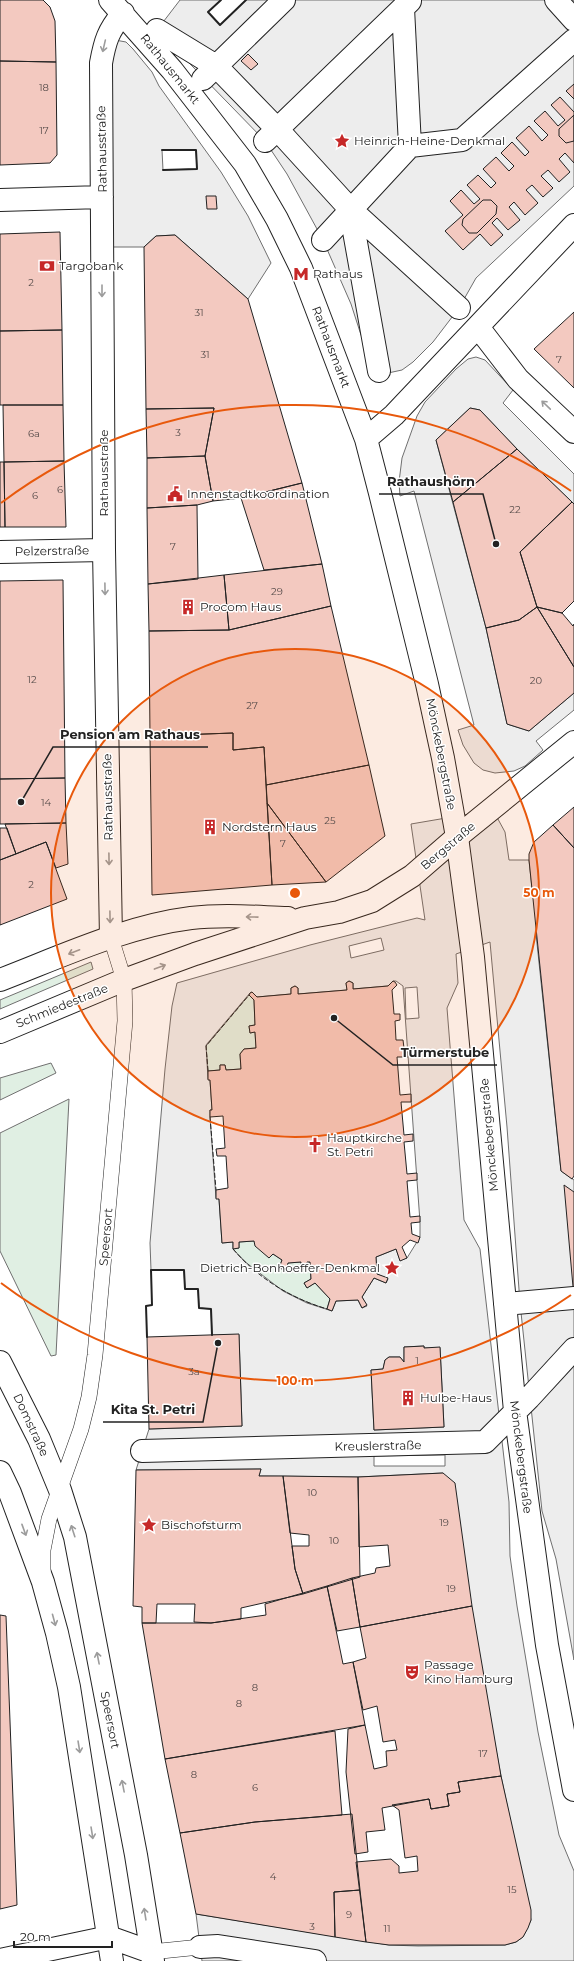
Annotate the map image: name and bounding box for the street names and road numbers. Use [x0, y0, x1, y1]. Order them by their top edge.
street label: Rathausmarkt [137, 30, 203, 107]
street label: Rathausstraße [93, 105, 110, 193]
street label: Rathausmarkt [309, 304, 354, 390]
street label: Rathausstraße [96, 429, 111, 517]
street label: Pelzerstraße [15, 542, 89, 559]
street label: Mönckebergstraße [423, 697, 460, 811]
street label: Rathausstraße [99, 753, 116, 841]
street label: Bergstraße [417, 818, 478, 873]
street label: Schmiedestraße [13, 980, 110, 1031]
street label: Mönckebergstraße [476, 1078, 501, 1192]
street label: Speersort [96, 1207, 116, 1267]
street label: Domstraße [10, 1391, 53, 1459]
street label: Mönckebergstraße [507, 1400, 536, 1514]
street label: Kreuslerstraße [334, 1437, 422, 1454]
street label: Speersort [98, 1690, 123, 1750]

